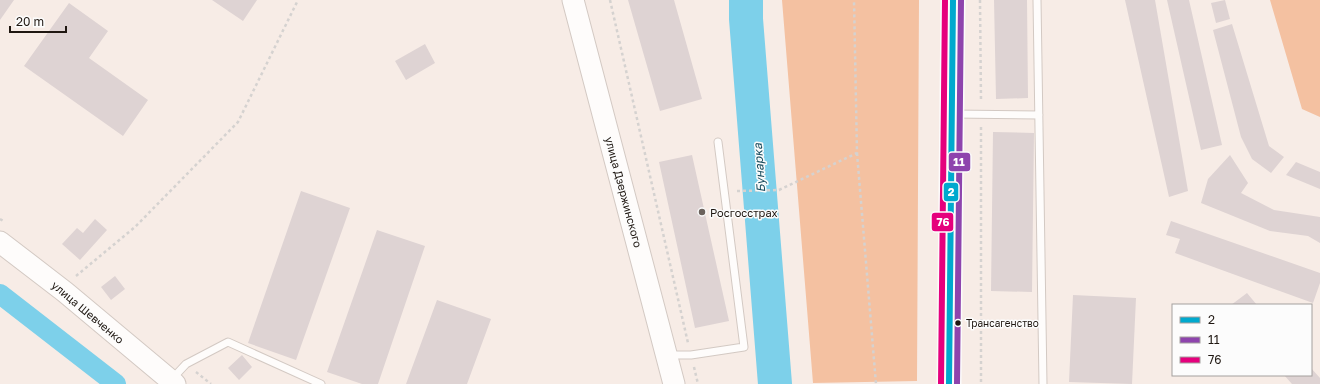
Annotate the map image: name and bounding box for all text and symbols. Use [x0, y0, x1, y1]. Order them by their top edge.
scale bar [10, 8, 66, 34]
text: 20 m [16, 14, 44, 29]
street label: улица Дзержинского [603, 135, 645, 249]
water label: Бунарка [750, 142, 768, 193]
line badge: 11 [948, 152, 971, 172]
text: 11 [953, 155, 965, 168]
line badge: 2 [943, 182, 959, 202]
text: 2 [948, 185, 955, 198]
place label: Росгосстрах [710, 206, 778, 219]
marker: Росгосстрах [697, 207, 707, 217]
line badge: 76 [931, 212, 954, 232]
text: 76 [937, 215, 950, 228]
street label: улица Шевченко [49, 278, 127, 346]
legend [1172, 304, 1312, 376]
text: 2 [1208, 312, 1215, 327]
place label: Трансагенство [966, 317, 1039, 329]
marker: Трансагенство [953, 318, 963, 328]
text: 11 [1208, 332, 1220, 347]
text: 76 [1208, 352, 1222, 367]

